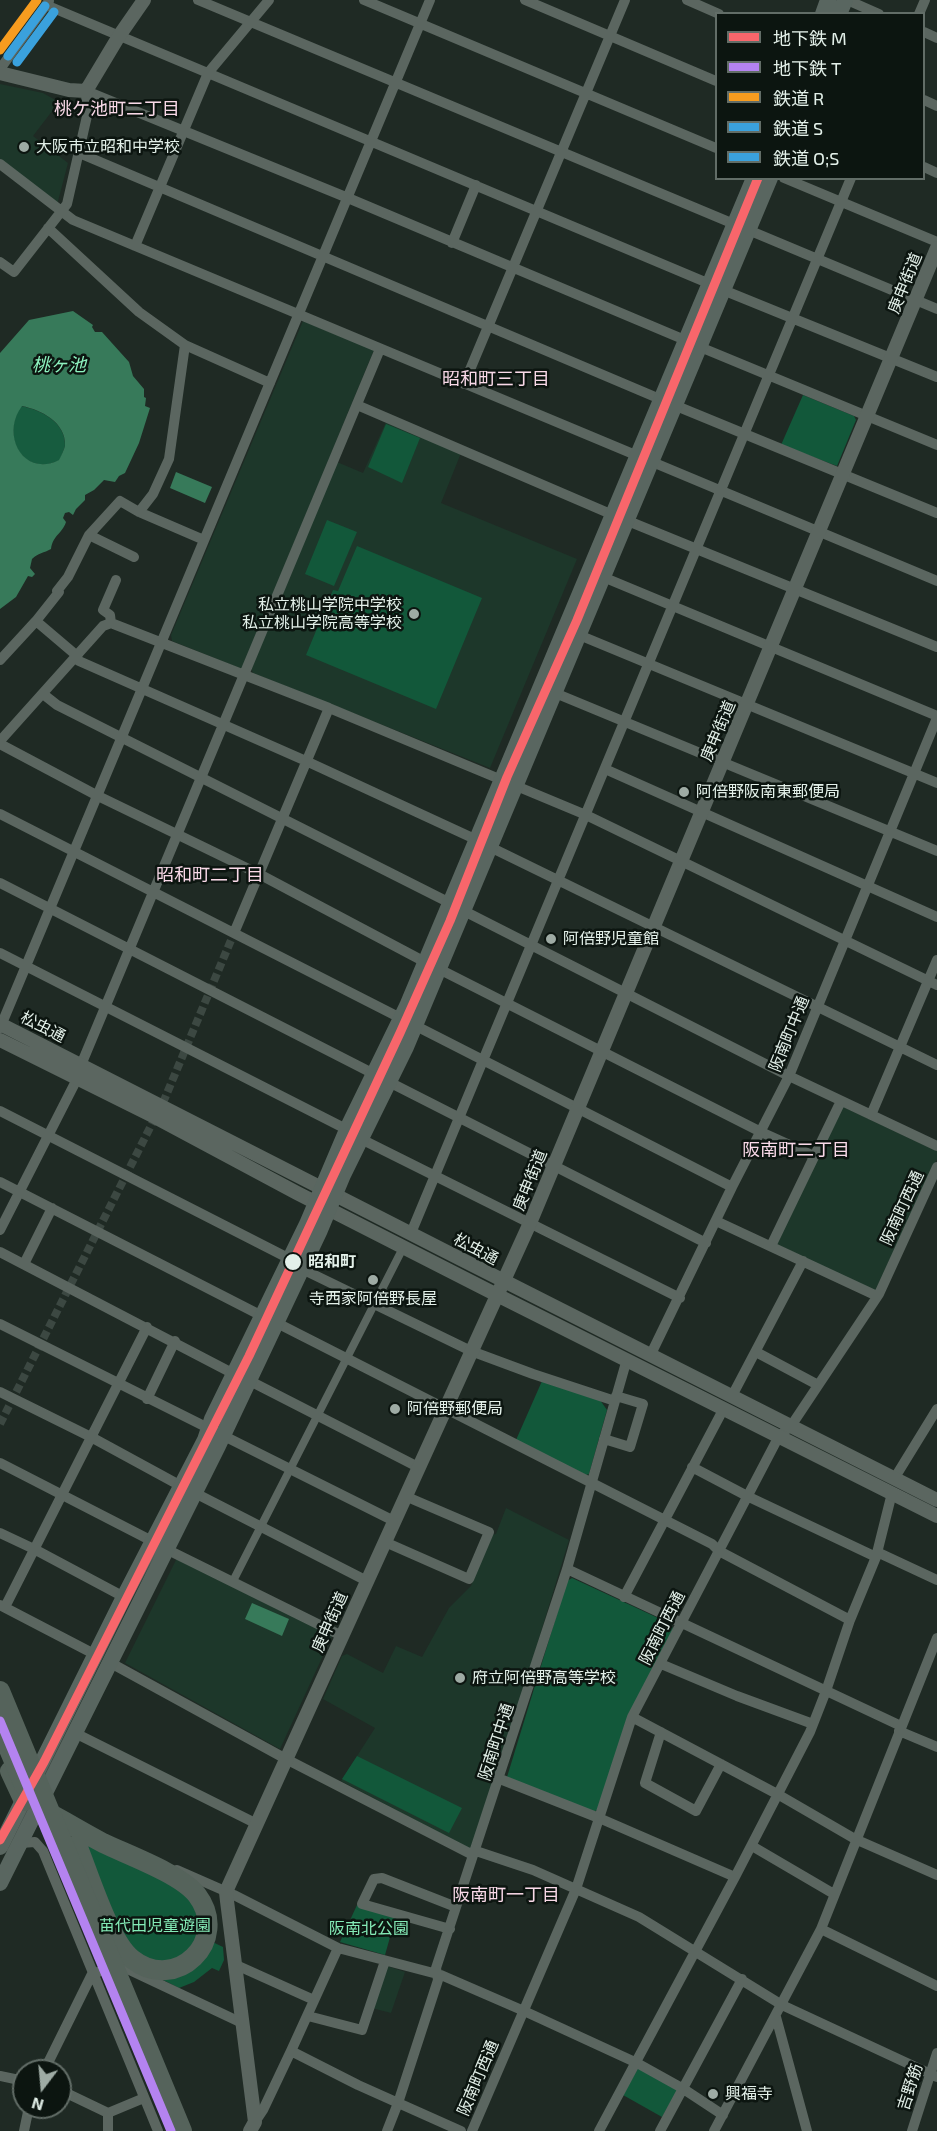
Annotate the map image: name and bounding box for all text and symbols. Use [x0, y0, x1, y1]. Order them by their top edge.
legend [715, 12, 925, 180]
text: 地下鉄 M [773, 27, 847, 49]
text: 地下鉄 T [773, 57, 841, 79]
text: 鉄道 R [773, 87, 824, 109]
district label: 桃ケ池町二丁目 [54, 98, 180, 120]
text: 鉄道 S [773, 117, 823, 139]
place label: 大阪市立昭和中学校 [36, 137, 180, 157]
marker: 大阪市立昭和中学校 [17, 140, 31, 154]
text: 鉄道 O;S [773, 147, 839, 169]
street label: 庚申街道 [884, 250, 926, 316]
water label: 桃ヶ池 [32, 354, 86, 376]
district label: 昭和町三丁目 [442, 368, 550, 390]
place label: 私立桃山学院中学校 私立桃山学院高等学校 [242, 595, 402, 633]
marker: 私立桃山学院中学校 私立桃山学院高等学校 [407, 607, 421, 621]
street label: 庚申街道 [697, 698, 739, 764]
place label: 阿倍野阪南東郵便局 [696, 782, 840, 802]
marker: 阿倍野阪南東郵便局 [677, 785, 691, 799]
district label: 昭和町二丁目 [156, 864, 264, 886]
place label: 阿倍野児童館 [563, 929, 659, 949]
marker: 阿倍野児童館 [544, 932, 558, 946]
street label: 阪南町中通 [765, 993, 813, 1075]
street label: 松虫通 [17, 1008, 69, 1046]
district label: 阪南町二丁目 [742, 1139, 850, 1161]
street label: 庚申街道 [509, 1147, 551, 1213]
street label: 阪南町西通 [876, 1168, 928, 1248]
street label: 松虫通 [450, 1229, 502, 1269]
marker: 昭和町 [283, 1252, 303, 1272]
place label: 昭和町 [308, 1252, 356, 1272]
marker: 寺西家阿倍野長屋 [366, 1273, 380, 1287]
place label: 寺西家阿倍野長屋 [309, 1289, 437, 1309]
place label: 阿倍野郵便局 [407, 1399, 503, 1419]
marker: 阿倍野郵便局 [388, 1402, 402, 1416]
street label: 阪南町西通 [635, 1588, 689, 1668]
street label: 庚申街道 [308, 1589, 352, 1655]
place label: 府立阿倍野高等学校 [472, 1668, 616, 1688]
marker: 府立阿倍野高等学校 [453, 1671, 467, 1685]
street label: 阪南町中通 [475, 1701, 517, 1783]
district label: 阪南町一丁目 [452, 1884, 560, 1906]
park label: 苗代田児童遊園 [99, 1916, 211, 1936]
park label: 阪南北公園 [329, 1919, 409, 1939]
street label: 阪南町西通 [454, 2037, 502, 2119]
north arrow [12, 2059, 72, 2119]
street label: 吉野筋 [893, 2061, 927, 2113]
place label: 興福寺 [725, 2084, 773, 2104]
marker: 興福寺 [706, 2087, 720, 2101]
text: N [29, 2094, 46, 2116]

